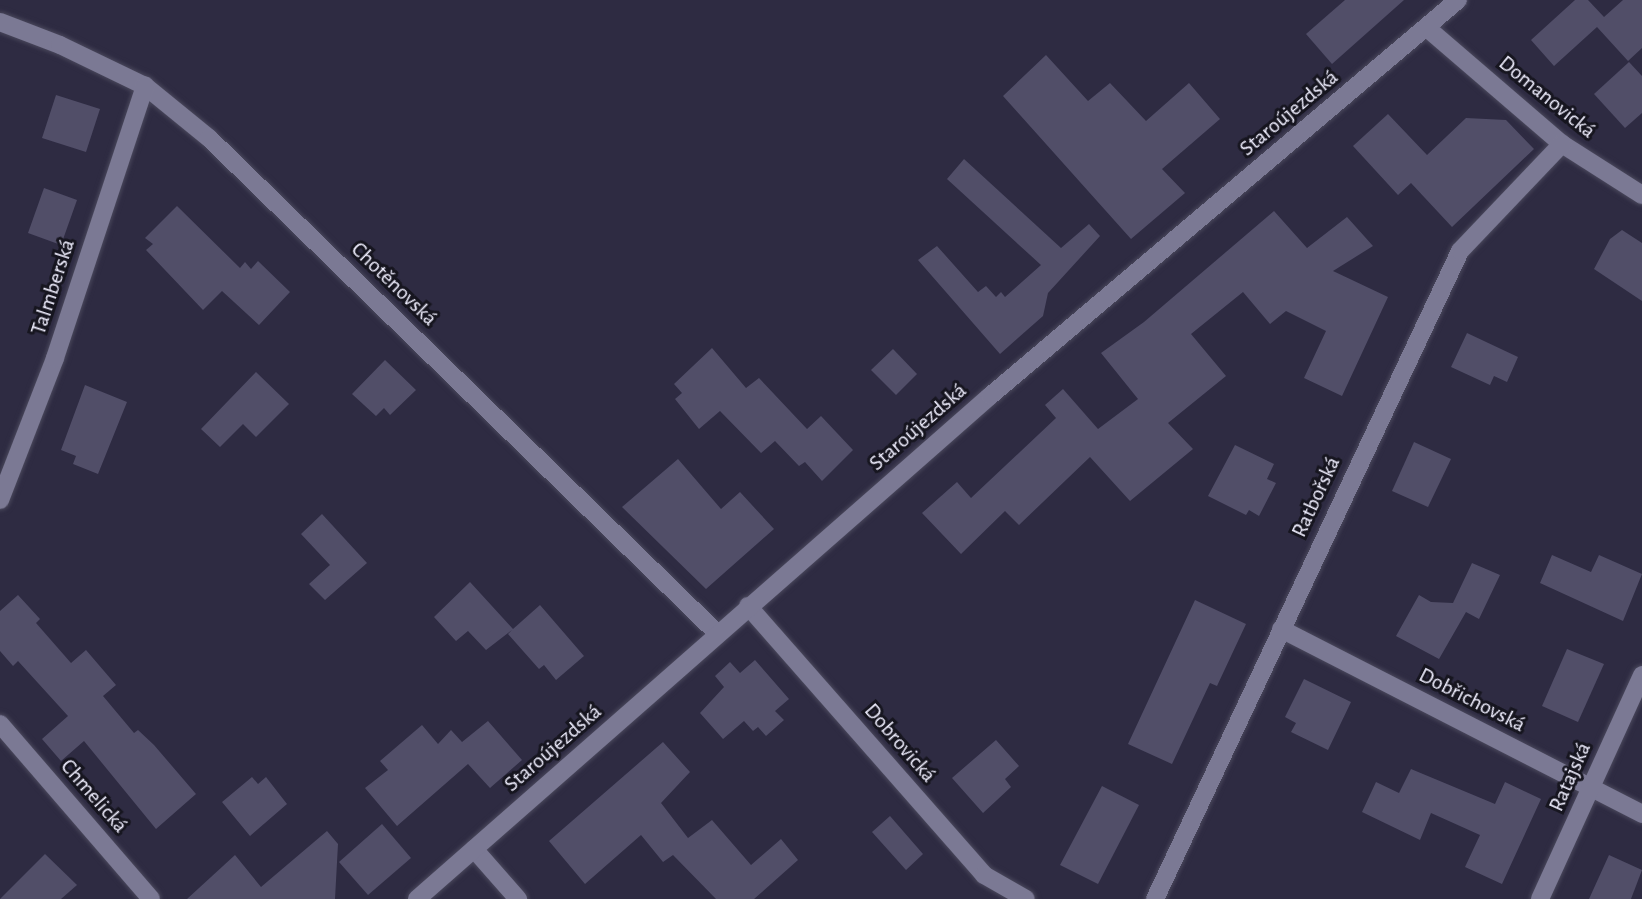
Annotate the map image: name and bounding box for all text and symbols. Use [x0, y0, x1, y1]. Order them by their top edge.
street label: Domanovická [1493, 50, 1601, 144]
street label: Staroújezdská [1234, 64, 1344, 162]
street label: Talmberská [25, 236, 81, 338]
street label: Chotěnovská [345, 236, 443, 332]
street label: Staroújezdská [864, 378, 972, 476]
street label: Ratbořská [1286, 453, 1346, 541]
street label: Dobřichovská [1414, 662, 1530, 738]
street label: Dobrovická [858, 698, 942, 788]
street label: Staroújezdská [499, 699, 607, 797]
street label: Ratajská [1543, 738, 1597, 816]
street label: Chmelická [55, 754, 133, 838]

